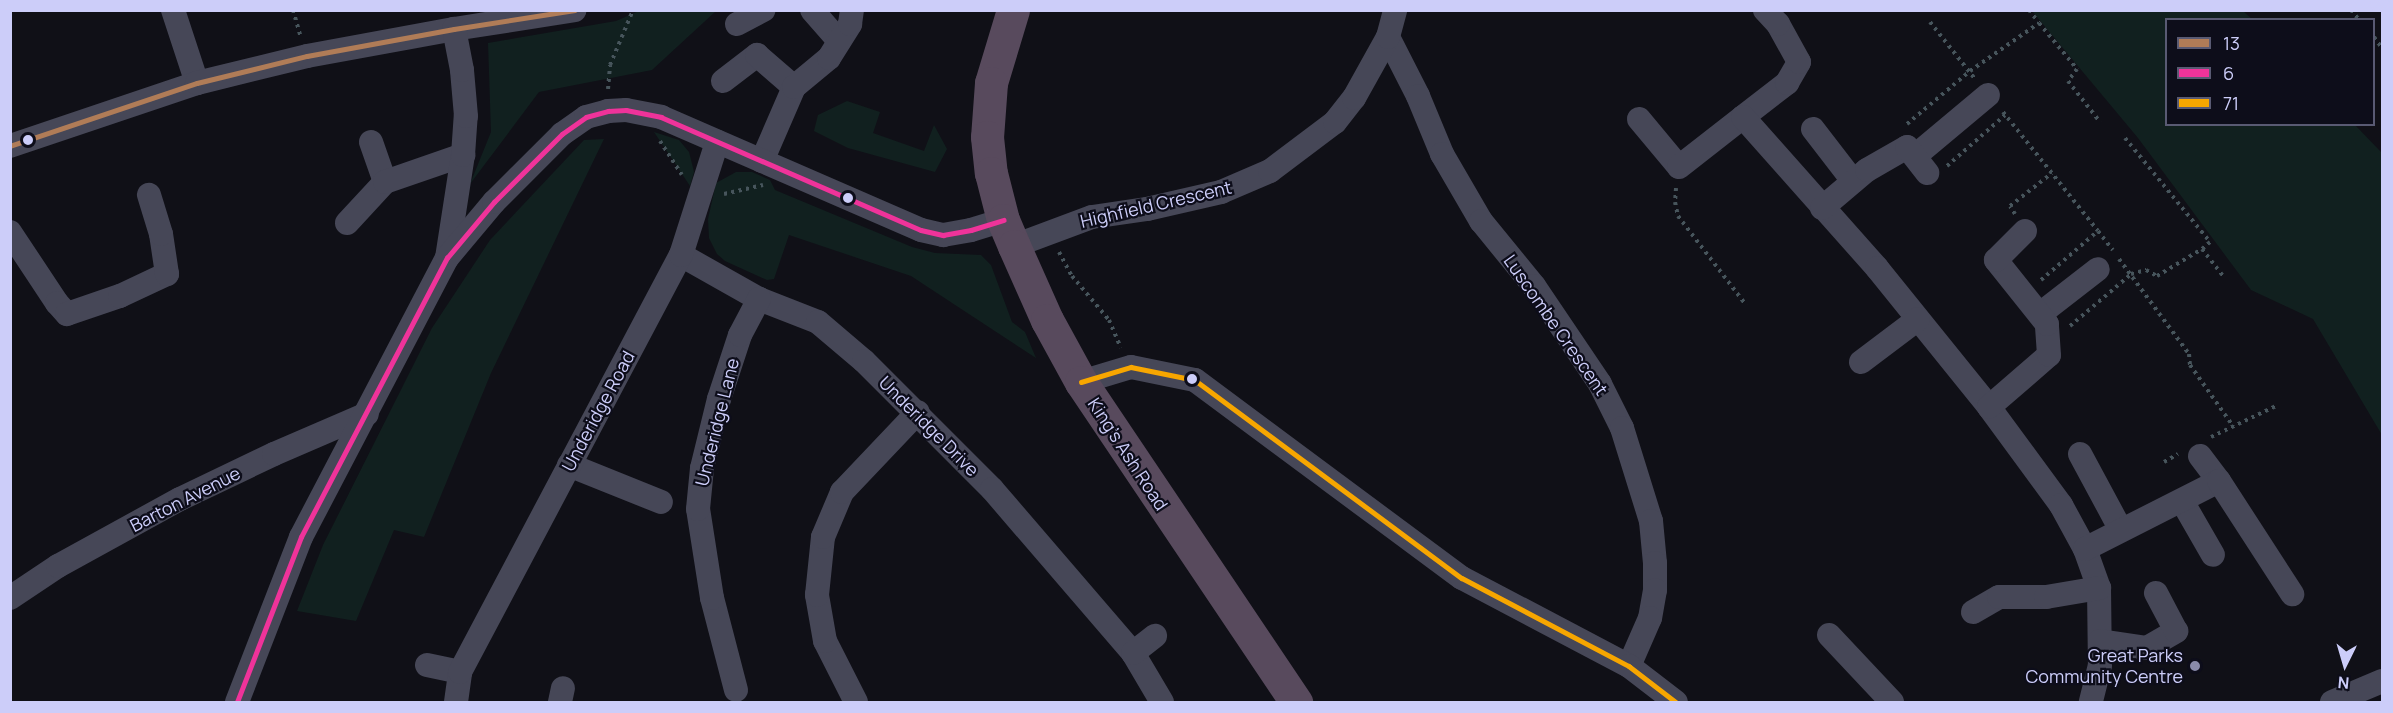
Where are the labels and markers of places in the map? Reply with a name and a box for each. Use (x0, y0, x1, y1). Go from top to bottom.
unlabelled marker (22, 134, 34, 146)
unlabelled marker (842, 192, 854, 204)
unlabelled marker (1186, 373, 1198, 385)
place label: Great Parks Community Centre (2025, 645, 2183, 688)
marker: Great Parks Community Centre (2188, 659, 2202, 673)

